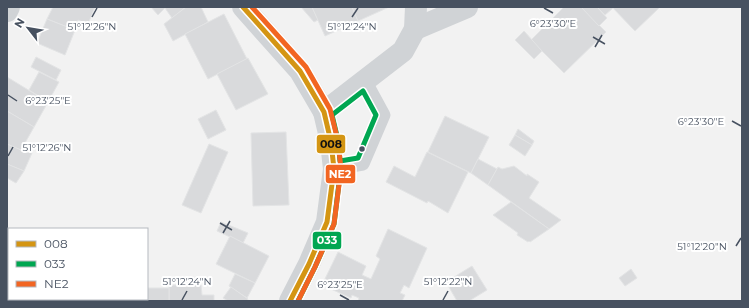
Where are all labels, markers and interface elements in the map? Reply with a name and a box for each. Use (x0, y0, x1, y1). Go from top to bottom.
north arrow (8, 8, 48, 48)
text: N (11, 15, 28, 30)
text: 6°23'30"E (530, 17, 577, 30)
text: 51°12'26"N (68, 20, 116, 33)
text: 51°12'24"N (327, 20, 377, 33)
text: 6°23'25"E (25, 94, 71, 107)
text: 6°23'30"E (678, 115, 725, 128)
line badge: 008 (316, 134, 346, 154)
text: 008 (320, 137, 342, 151)
text: 51°12'26"N (23, 141, 71, 154)
unlabelled marker (357, 144, 367, 154)
line badge: NE2 (325, 164, 356, 184)
text: NE2 (329, 167, 352, 181)
legend (8, 228, 148, 300)
line badge: 033 (312, 231, 342, 250)
text: 033 (317, 233, 338, 247)
text: 008 (44, 236, 68, 251)
text: 51°12'20"N (677, 240, 727, 253)
text: 033 (44, 256, 66, 271)
text: 51°12'24"N (162, 275, 212, 288)
text: 51°12'22"N (424, 275, 472, 288)
text: NE2 (44, 276, 69, 291)
text: 6°23'25"E (317, 278, 363, 291)

